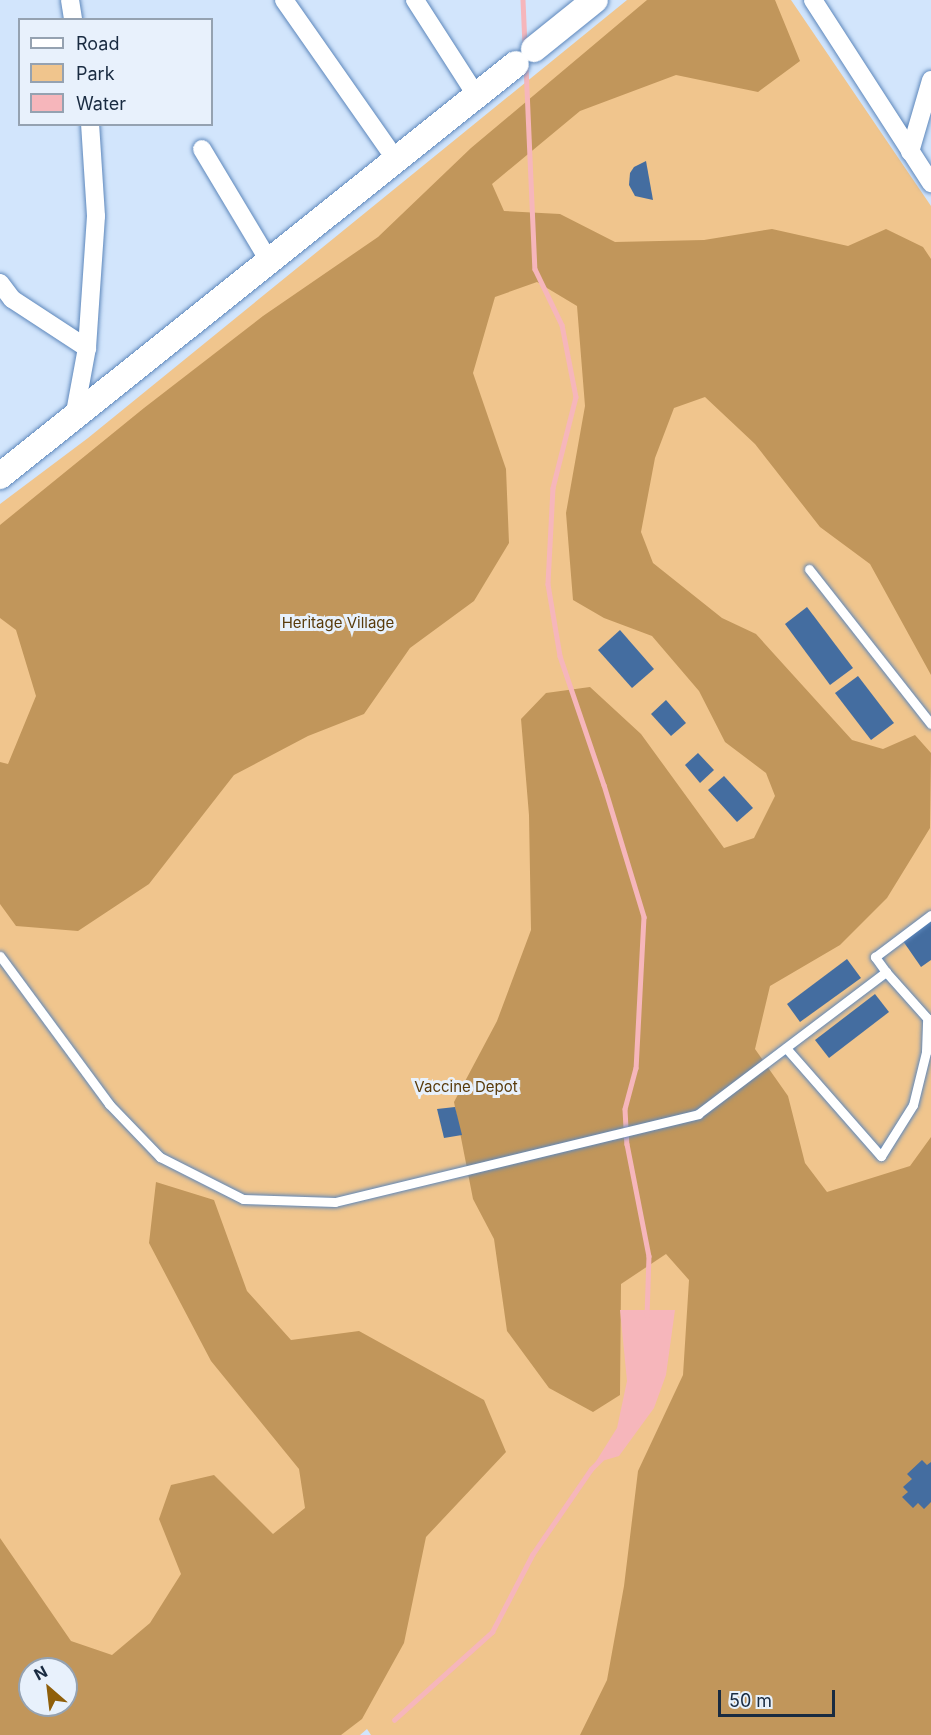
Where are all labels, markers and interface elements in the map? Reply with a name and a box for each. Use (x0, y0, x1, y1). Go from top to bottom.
legend (18, 18, 213, 126)
text: Road (76, 33, 119, 54)
text: Park (76, 63, 115, 84)
text: Water (76, 93, 126, 114)
park label: Heritage Village (282, 614, 394, 632)
park label: Vaccine Depot (414, 1078, 518, 1096)
north arrow (18, 1657, 78, 1717)
text: N (30, 1661, 51, 1685)
scale bar (721, 1678, 838, 1716)
text: 50 m (729, 1690, 772, 1711)

